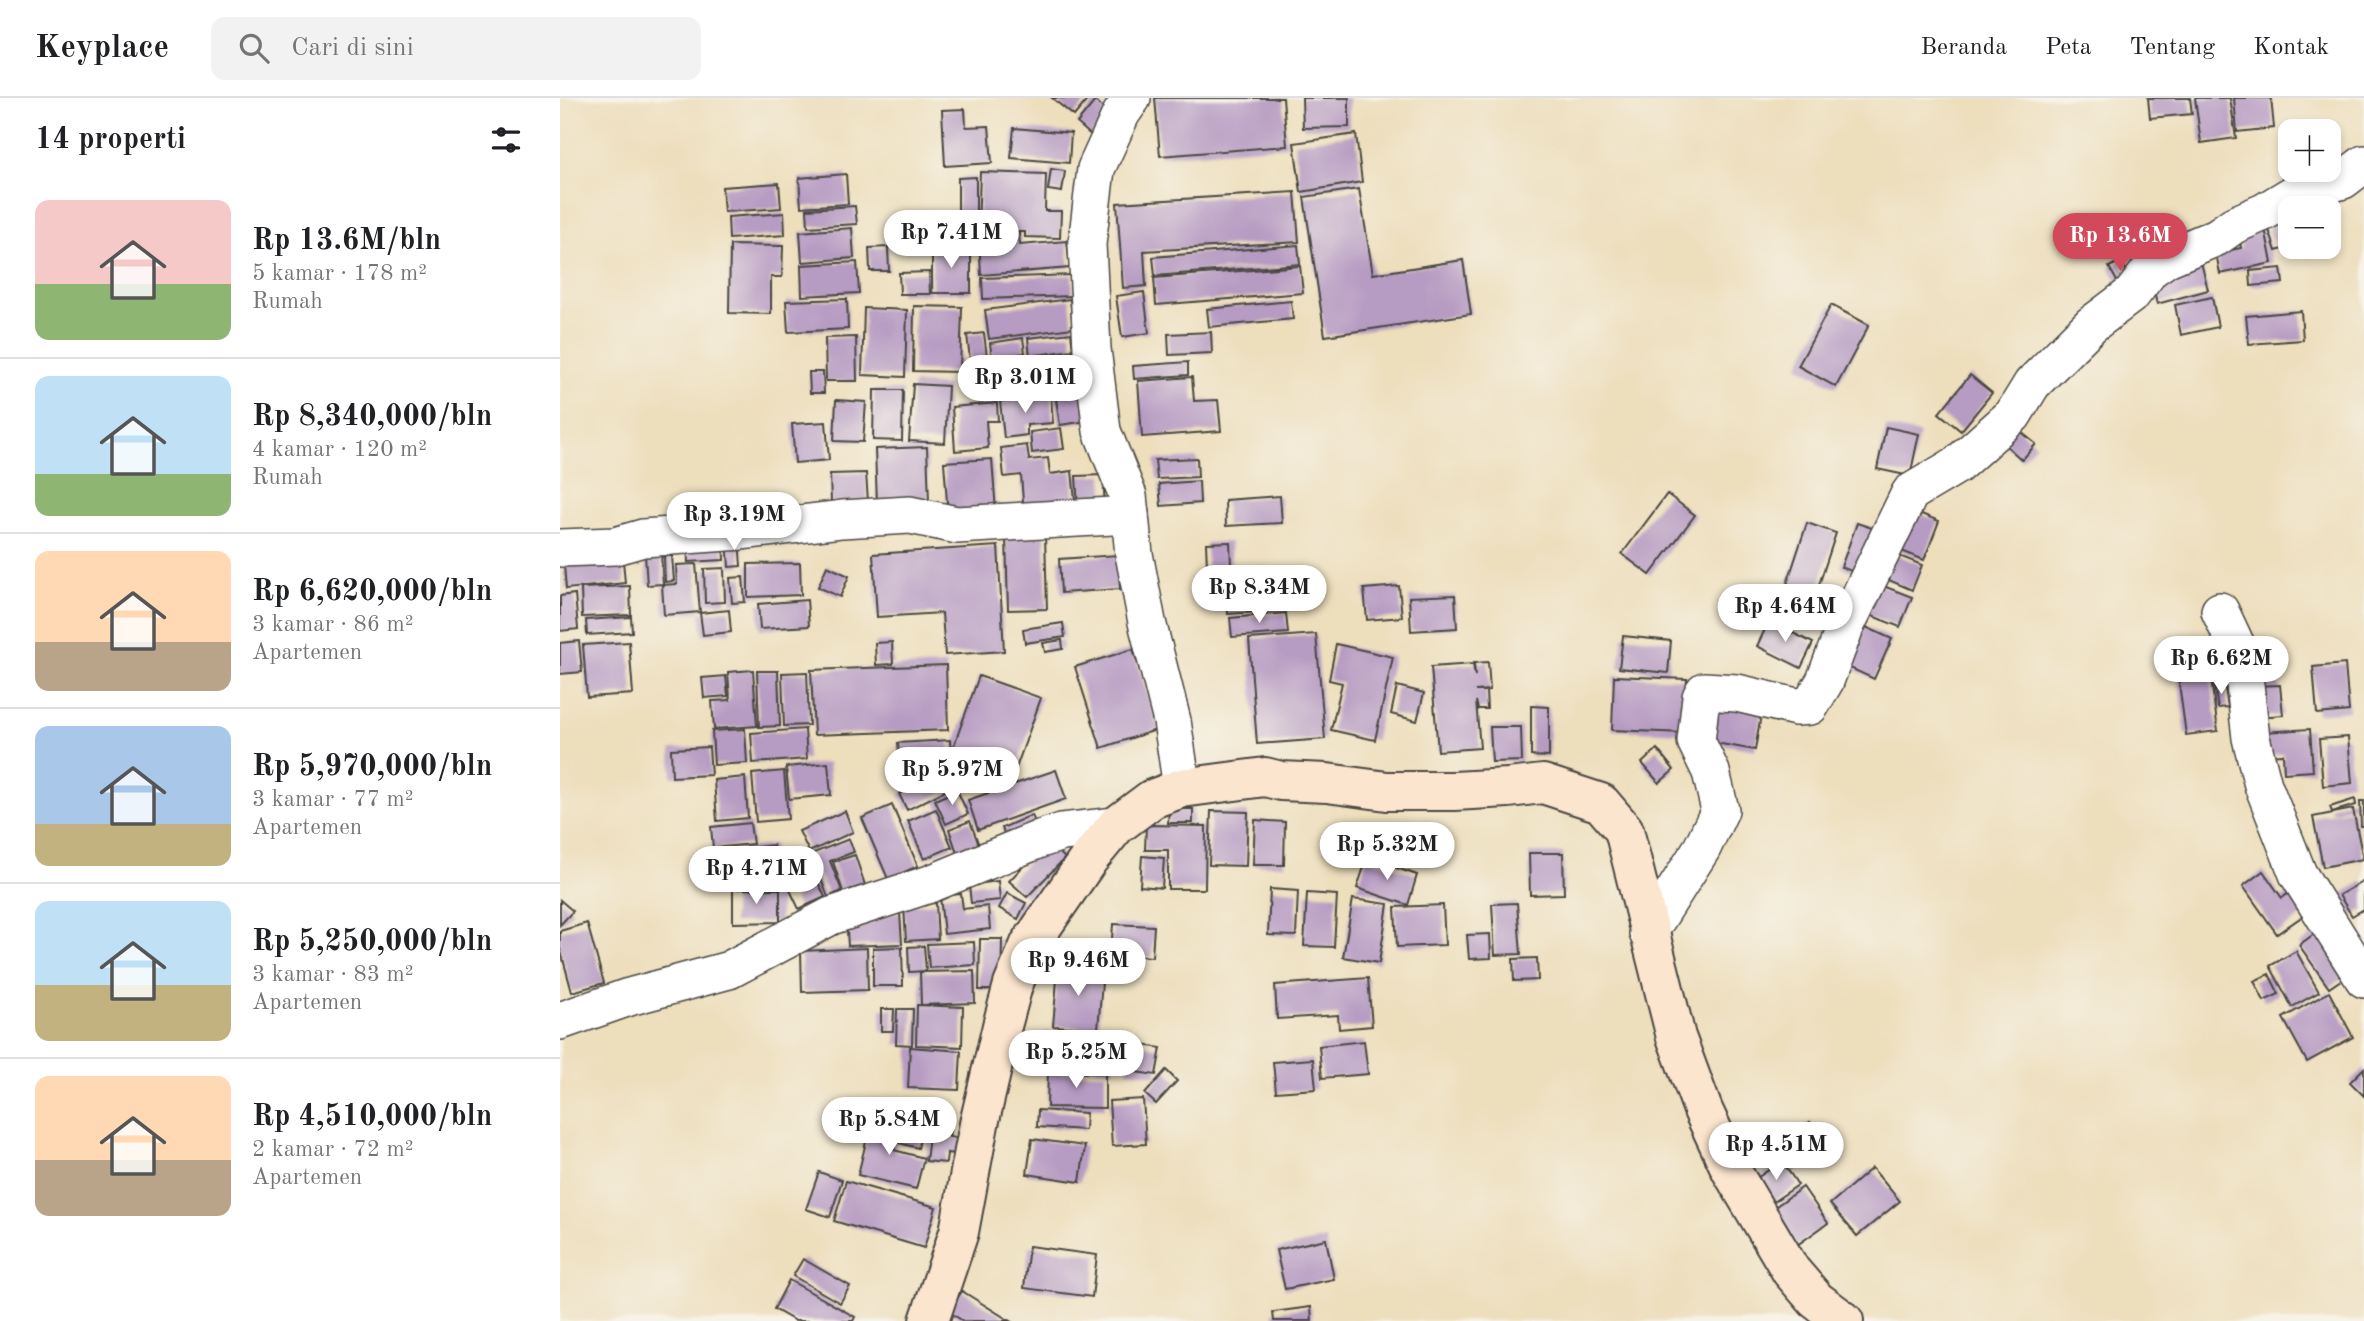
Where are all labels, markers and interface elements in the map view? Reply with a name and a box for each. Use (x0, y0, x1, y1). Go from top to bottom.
search box (211, 17, 701, 80)
icon: search (235, 29, 273, 67)
text: Keyplace (35, 32, 169, 65)
text: Cari di sini (291, 35, 414, 61)
text: Beranda (1921, 36, 2007, 60)
text: Peta (2045, 36, 2092, 60)
text: Tentang (2130, 36, 2215, 60)
text: Kontak (2253, 36, 2329, 60)
map controls (2278, 119, 2341, 259)
button: + (2278, 119, 2341, 182)
icon: filters (487, 121, 525, 159)
text: 14 properti (35, 125, 186, 155)
button: − (2278, 196, 2341, 259)
pin: Rp 7.41M (879, 211, 1023, 270)
pin: Rp 13.6M (2048, 214, 2192, 273)
text: Rp 7.41M (900, 221, 1002, 244)
text: Rp 13.6M (2069, 224, 2171, 247)
text: Rp 13.6M/bln (252, 226, 441, 256)
icon: home (91, 228, 175, 312)
text: 5 kamar · 178 m² (252, 262, 427, 285)
text: Rumah (252, 290, 323, 313)
pin: Rp 3.01M (953, 356, 1097, 415)
text: Rp 3.01M (974, 366, 1076, 389)
text: Rp 8,340,000/bln (252, 402, 492, 432)
icon: home (91, 404, 175, 488)
text: 4 kamar · 120 m² (252, 438, 427, 461)
text: Rumah (252, 466, 323, 489)
pin: Rp 3.19M (662, 492, 806, 552)
text: Rp 3.19M (683, 503, 785, 526)
pin: Rp 8.34M (1187, 566, 1331, 625)
text: Rp 8.34M (1208, 576, 1310, 599)
text: Rp 6,620,000/bln (252, 577, 492, 607)
icon: home (91, 579, 175, 663)
pin: Rp 4.64M (1713, 584, 1857, 644)
text: Rp 4.64M (1734, 595, 1836, 618)
text: 3 kamar · 86 m² (252, 613, 414, 636)
pin: Rp 6.62M (2149, 636, 2293, 696)
text: Apartemen (252, 641, 362, 664)
text: Rp 6.62M (2170, 647, 2272, 670)
pin: Rp 5.97M (880, 748, 1024, 807)
text: Rp 5,970,000/bln (252, 752, 492, 782)
icon: home (91, 754, 175, 838)
text: Rp 5.97M (901, 758, 1003, 781)
text: 3 kamar · 77 m² (252, 788, 414, 811)
text: Apartemen (252, 816, 362, 839)
pin: Rp 5.32M (1315, 822, 1459, 882)
text: Rp 5.32M (1336, 833, 1438, 856)
pin: Rp 4.71M (684, 846, 828, 906)
text: Rp 4.71M (705, 857, 807, 880)
text: Rp 5,250,000/bln (252, 927, 492, 957)
icon: home (91, 929, 175, 1013)
pin: Rp 9.46M (1006, 939, 1150, 998)
text: Rp 9.46M (1027, 949, 1129, 972)
text: 3 kamar · 83 m² (252, 963, 414, 986)
text: Apartemen (252, 991, 362, 1014)
pin: Rp 5.25M (1004, 1030, 1148, 1090)
text: Rp 5.25M (1025, 1041, 1127, 1064)
pin: Rp 5.84M (817, 1098, 961, 1157)
text: Rp 4,510,000/bln (252, 1102, 492, 1132)
icon: home (91, 1104, 175, 1188)
text: Rp 5.84M (838, 1108, 940, 1131)
pin: Rp 4.51M (1704, 1122, 1848, 1182)
text: Rp 4.51M (1725, 1133, 1827, 1156)
text: 2 kamar · 72 m² (252, 1138, 414, 1161)
text: Apartemen (252, 1166, 362, 1189)

